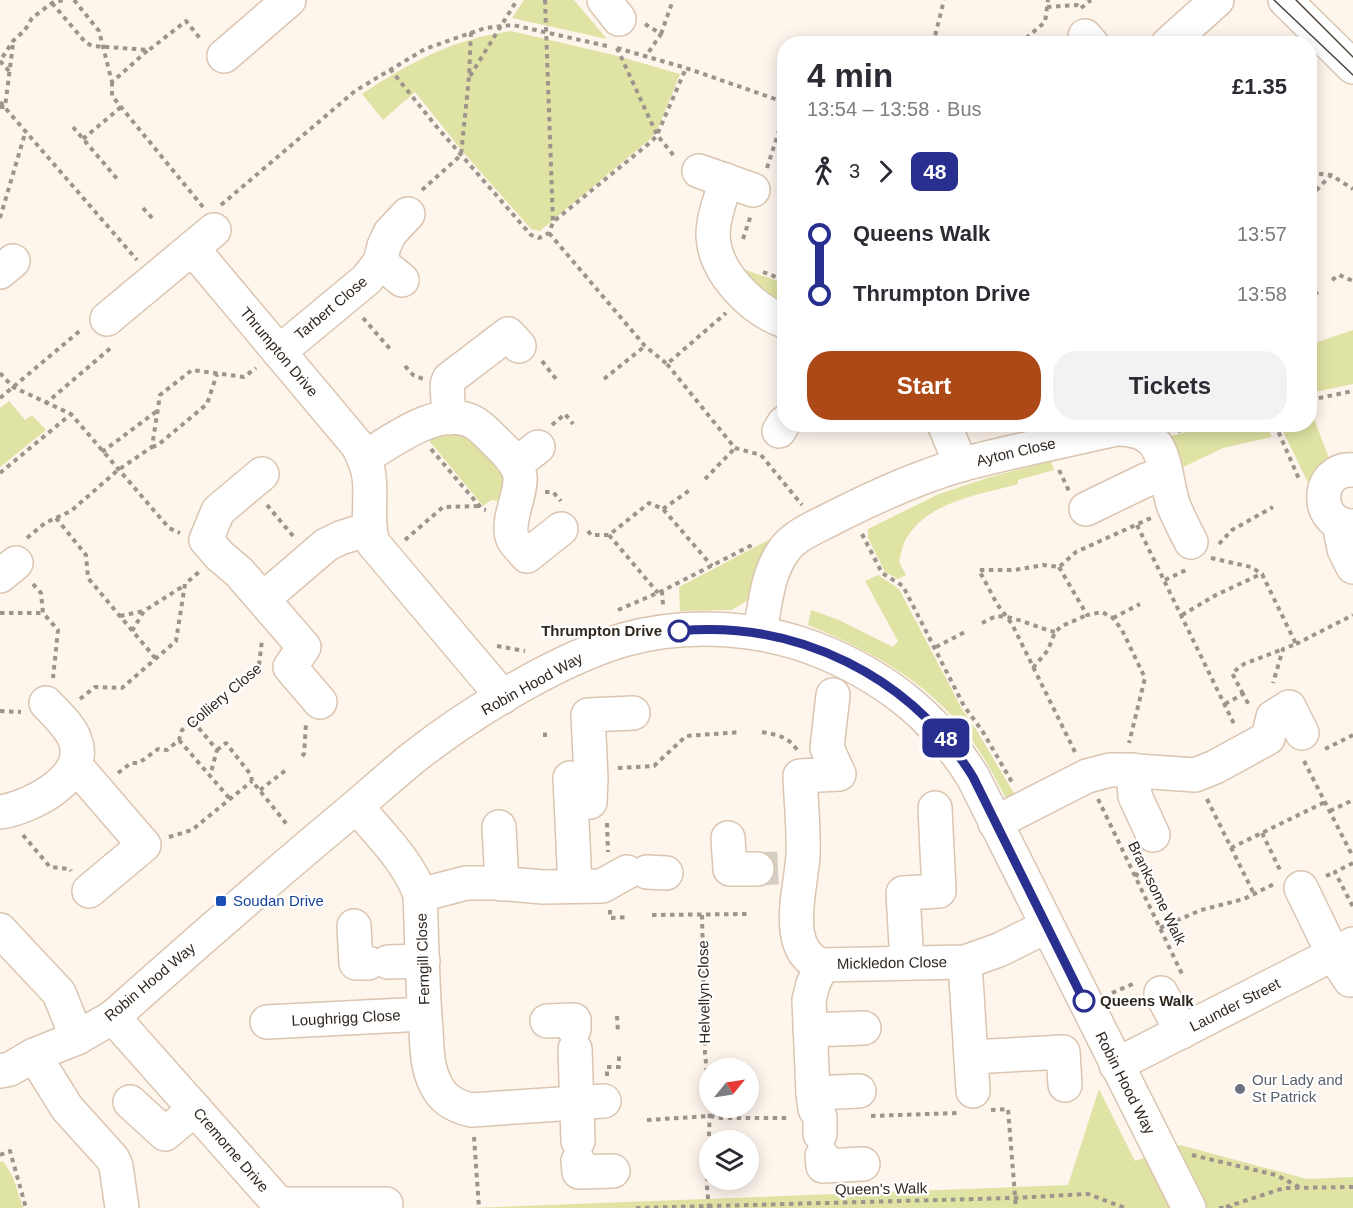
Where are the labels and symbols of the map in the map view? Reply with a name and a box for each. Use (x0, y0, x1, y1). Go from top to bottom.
street label: Tarbert Close (291, 272, 370, 343)
street label: Thrumpton Drive (237, 303, 322, 400)
street label: Ayton Close (975, 434, 1057, 469)
marker: Thrumpton Drive (668, 620, 690, 642)
place label: Thrumpton Drive (541, 622, 662, 639)
street label: Robin Hood Way (478, 649, 586, 718)
street label: Colliery Close (183, 659, 265, 732)
line badge: 48 (919, 718, 973, 758)
street label: Branksome Walk (1125, 838, 1190, 948)
place label: Soudan Drive (233, 892, 324, 909)
marker: Soudan Drive (214, 894, 228, 908)
street label: Ferngill Close (412, 913, 433, 1005)
street label: Robin Hood Way (101, 939, 199, 1024)
street label: Helvellyn Close (694, 940, 713, 1044)
street label: Mickledon Close (837, 953, 947, 972)
street label: Launder Street (1187, 974, 1284, 1035)
marker: Queens Walk (1073, 990, 1095, 1012)
place label: Queens Walk (1100, 992, 1194, 1009)
street label: Loughrigg Close (291, 1006, 401, 1029)
street label: Robin Hood Way (1092, 1029, 1159, 1137)
north arrow (699, 1058, 759, 1118)
place label: Our Lady and St Patrick (1252, 1071, 1343, 1105)
marker: Our Lady and St Patrick (1233, 1082, 1247, 1096)
street label: Cremorne Drive (190, 1104, 273, 1195)
street label: Queen's Walk (835, 1179, 928, 1198)

